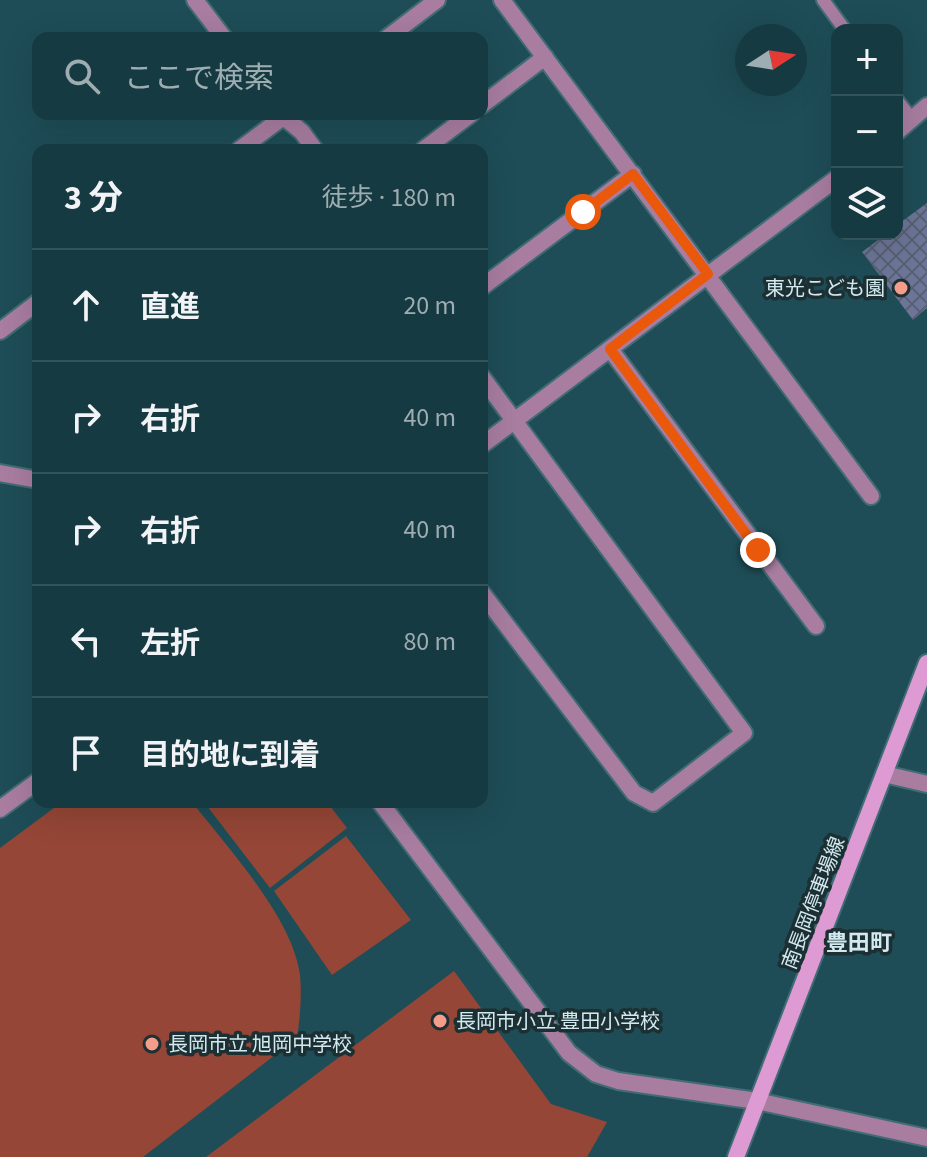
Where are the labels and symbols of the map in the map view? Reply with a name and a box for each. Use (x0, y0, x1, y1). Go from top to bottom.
north arrow (735, 24, 807, 96)
route start (565, 194, 601, 230)
place label: 東光こども園 (765, 275, 885, 303)
marker: 東光こども園 (892, 279, 910, 297)
route end (740, 532, 776, 568)
street label: 南長岡停車場線 (776, 833, 852, 974)
district label: 豊田町 (826, 927, 892, 959)
place label: 長岡市小立 豊田小学校 (456, 1008, 660, 1036)
marker: 長岡市小立 豊田小学校 (431, 1012, 449, 1030)
place label: 長岡市立 旭岡中学校 (168, 1031, 352, 1059)
marker: 長岡市立 旭岡中学校 (143, 1035, 161, 1053)

